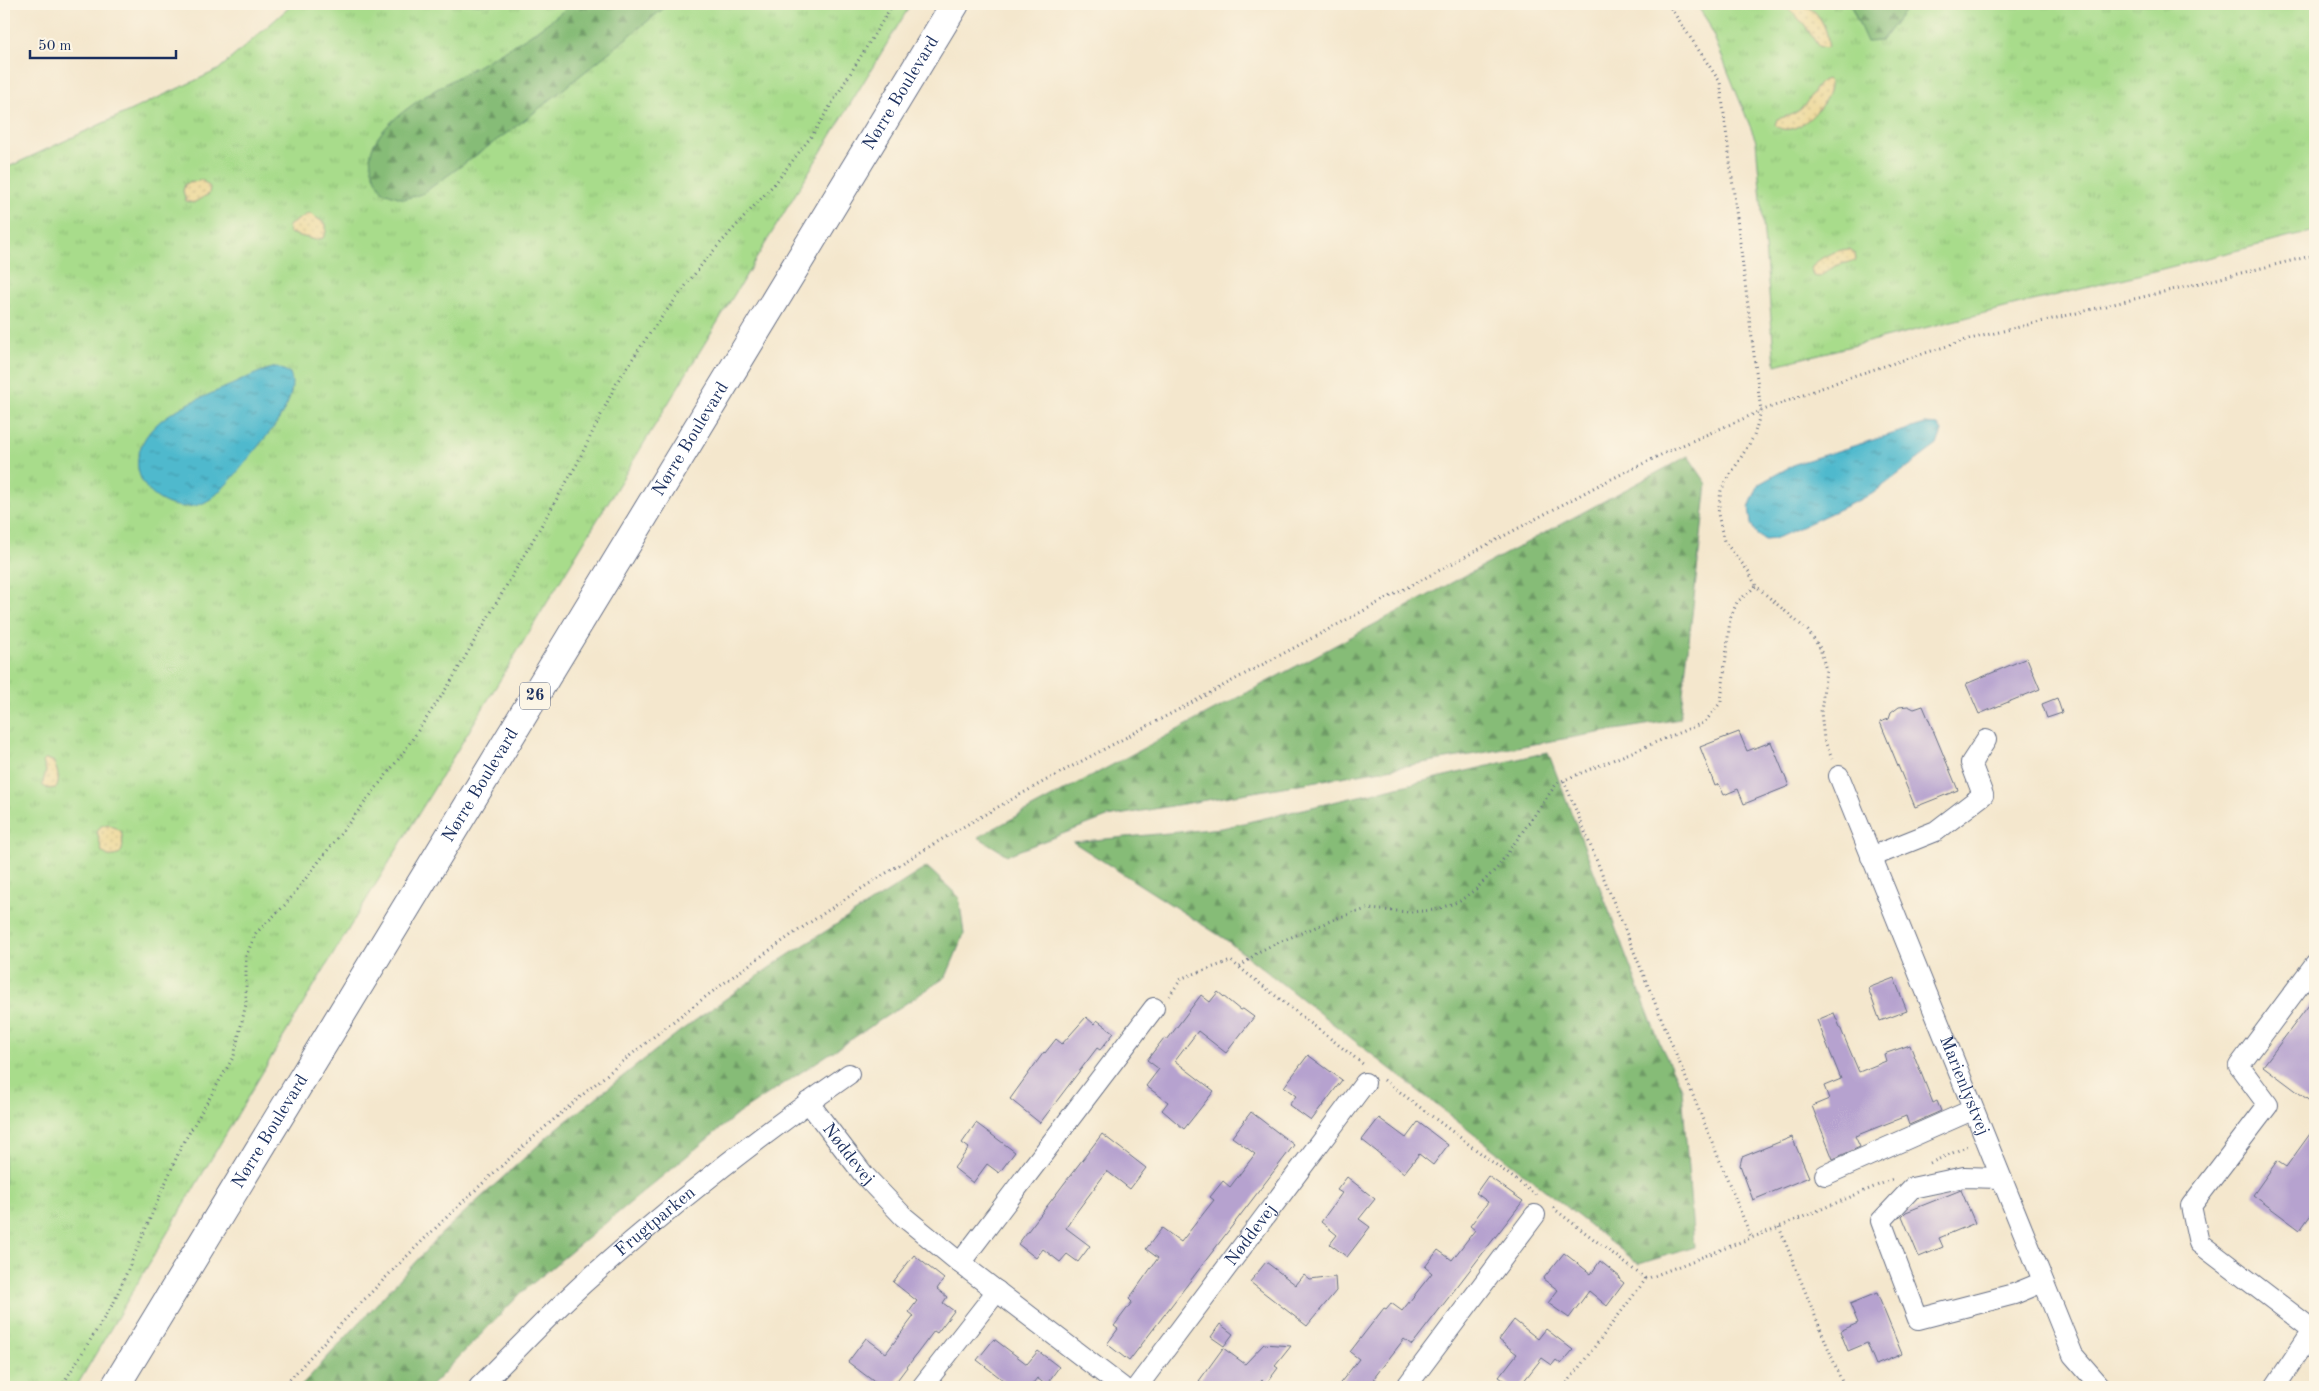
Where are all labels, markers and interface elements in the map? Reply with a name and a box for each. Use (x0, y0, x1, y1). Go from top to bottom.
scale bar (30, 28, 176, 60)
street label: Nørre Boulevard (860, 33, 942, 153)
text: 50 m (38, 39, 72, 54)
street label: Nørre Boulevard (649, 379, 732, 499)
road number: 26 (520, 682, 550, 709)
street label: Nørre Boulevard (439, 725, 522, 845)
street label: Marienlystvej (1936, 1033, 1992, 1138)
street label: Nørre Boulevard (229, 1071, 312, 1192)
street label: Nøddevej (819, 1120, 878, 1189)
street label: Frugtparken (612, 1183, 699, 1260)
street label: Nøddevej (1222, 1201, 1280, 1269)

